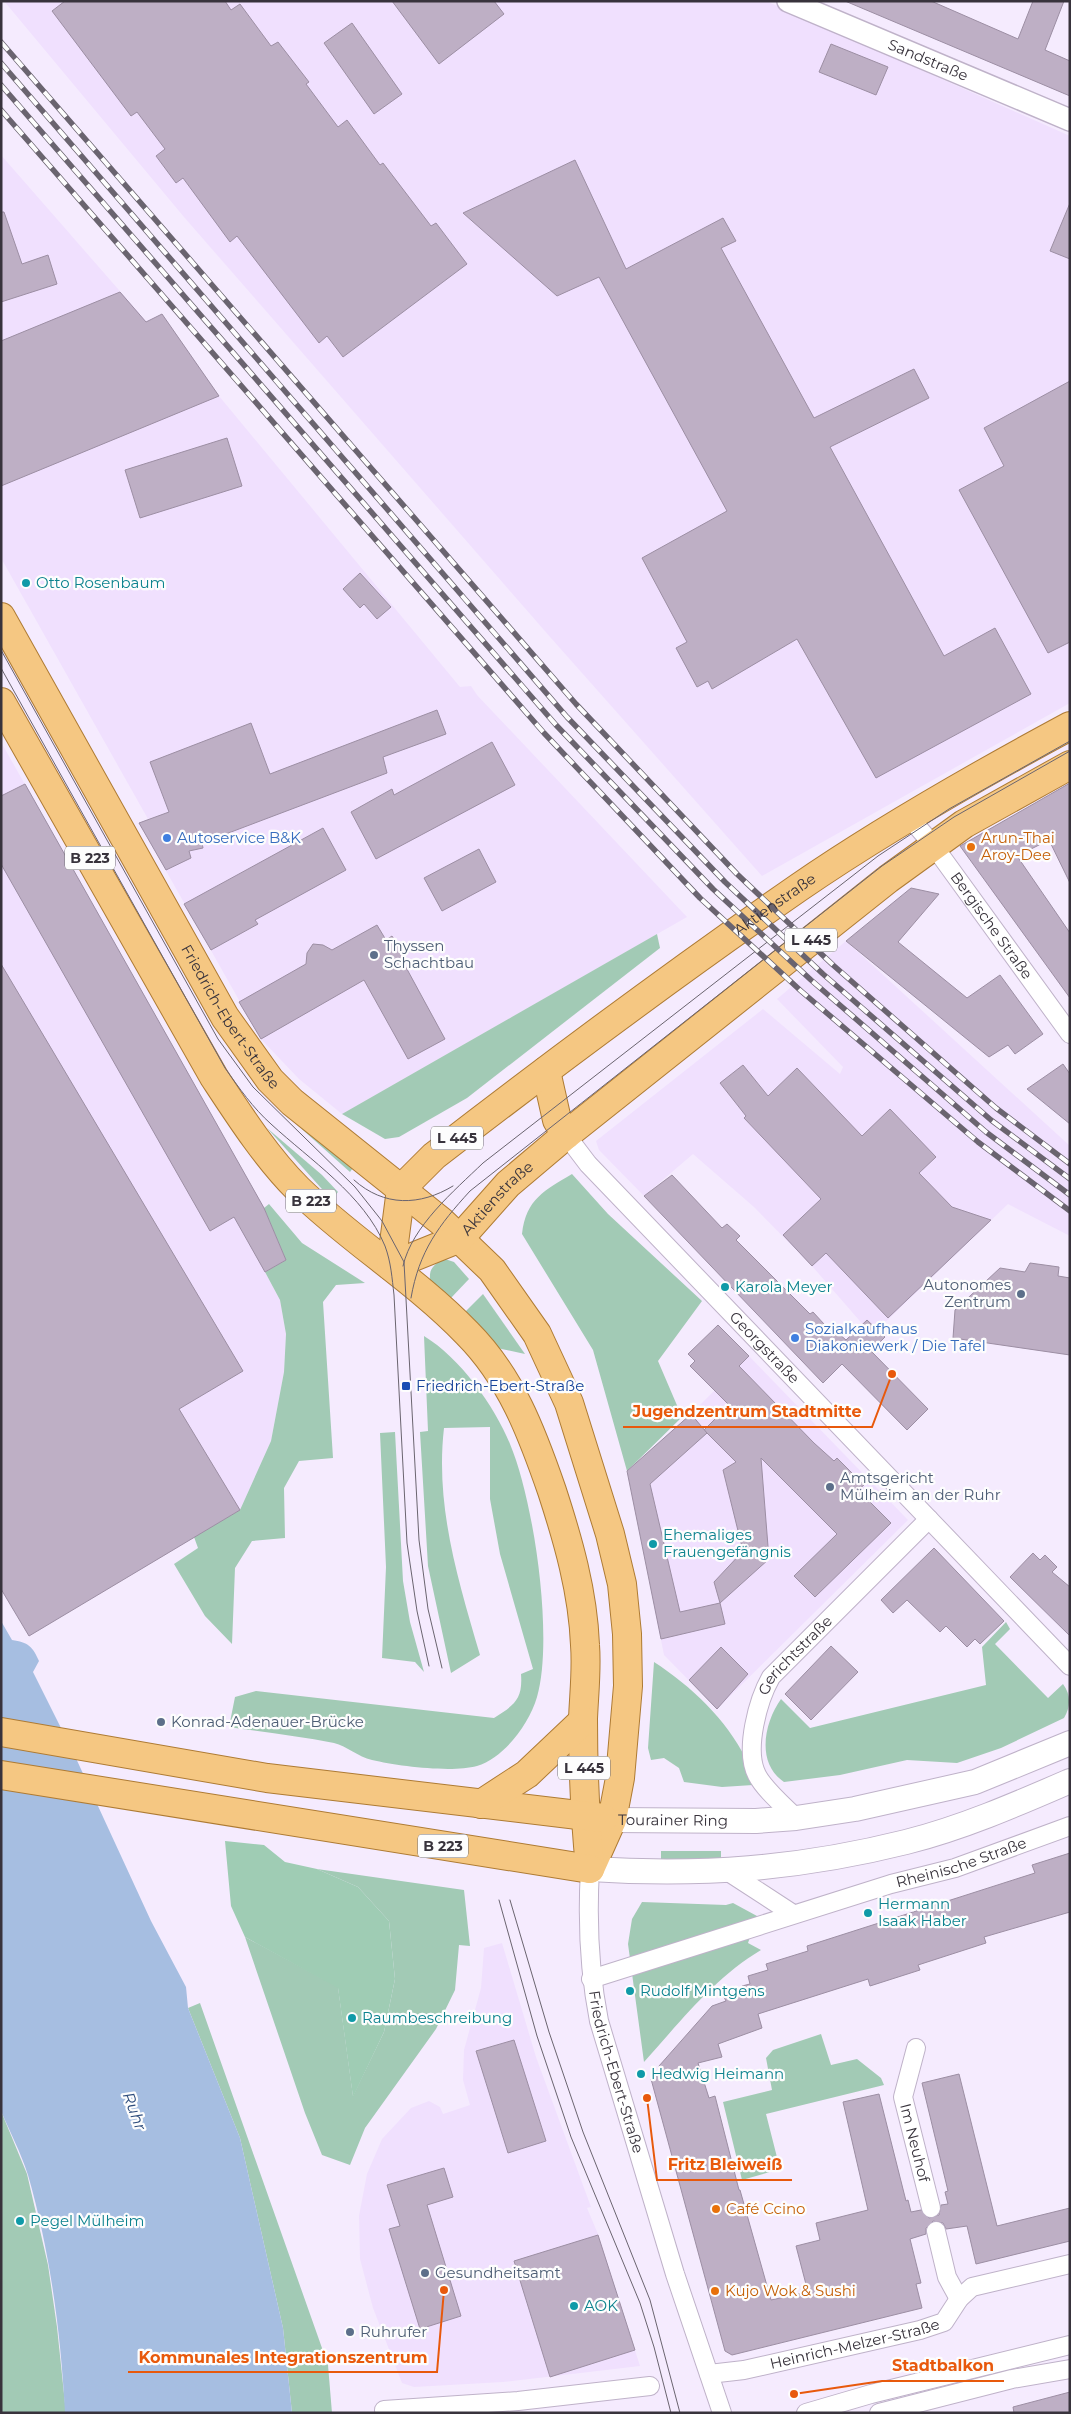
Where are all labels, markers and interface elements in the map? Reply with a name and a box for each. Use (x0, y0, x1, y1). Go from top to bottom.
street label: Sandstraße (885, 34, 971, 85)
place label: Otto Rosenbaum (36, 573, 165, 592)
marker: Otto Rosenbaum (20, 577, 32, 589)
place label: Autoservice B&K (177, 828, 301, 847)
place label: Arun-Thai Aroy-Dee (981, 828, 1055, 864)
marker: Autoservice B&K (161, 832, 173, 844)
marker: Arun-Thai Aroy-Dee (965, 841, 977, 853)
road number: B 223 (65, 846, 115, 870)
street label: Bergische Straße (947, 868, 1037, 983)
street label: Aktienstraße (730, 869, 819, 939)
road number: L 445 (785, 928, 837, 952)
place label: Thyssen Schachtbau (384, 936, 474, 972)
street label: Friedrich-Ebert-Straße (177, 941, 284, 1093)
marker: Thyssen Schachtbau (368, 949, 380, 961)
road number: L 445 (431, 1126, 483, 1150)
street label: Aktienstraße (457, 1157, 537, 1239)
road number: B 223 (286, 1190, 336, 1212)
place label: Autonomes Zentrum (923, 1275, 1011, 1311)
place label: Karola Meyer (735, 1277, 833, 1296)
marker: Karola Meyer (719, 1281, 731, 1293)
marker: Autonomes Zentrum (1015, 1288, 1027, 1300)
street label: Georgstraße (726, 1307, 804, 1387)
place label: Sozialkaufhaus Diakoniewerk / Die Tafel (805, 1319, 986, 1355)
marker: Sozialkaufhaus Diakoniewerk / Die Tafel (789, 1332, 801, 1344)
place label: Friedrich-Ebert-Straße (416, 1376, 584, 1395)
marker: Friedrich-Ebert-Straße (400, 1380, 412, 1392)
callout: Jugendzentrum Stadtmitte (623, 1396, 872, 1427)
text: Jugendzentrum Stadtmitte (631, 1402, 862, 1421)
place label: Amtsgericht Mülheim an der Ruhr (840, 1468, 1001, 1504)
marker: Amtsgericht Mülheim an der Ruhr (824, 1481, 836, 1493)
place label: Ehemaliges Frauengefängnis (663, 1525, 791, 1561)
marker: Ehemaliges Frauengefängnis (647, 1538, 659, 1550)
street label: Gerichtstraße (754, 1611, 836, 1698)
place label: Konrad-Adenauer-Brücke (171, 1712, 364, 1731)
marker: Konrad-Adenauer-Brücke (155, 1716, 167, 1728)
road number: L 445 (558, 1756, 610, 1780)
street label: Tourainer Ring (618, 1810, 728, 1830)
street label: Rheinische Straße (894, 1833, 1029, 1891)
road number: B 223 (418, 1834, 468, 1858)
place label: Hermann Isaak Haber (878, 1894, 967, 1930)
marker: Hermann Isaak Haber (862, 1907, 874, 1919)
place label: Rudolf Mintgens (640, 1981, 765, 2000)
marker: Rudolf Mintgens (624, 1985, 636, 1997)
street label: Friedrich-Ebert-Straße (585, 1989, 648, 2155)
place label: Raumbeschreibung (362, 2008, 512, 2027)
marker: Raumbeschreibung (346, 2012, 358, 2024)
place label: Hedwig Heimann (651, 2064, 784, 2083)
marker: Hedwig Heimann (635, 2068, 647, 2080)
water label: Ruhr (119, 2089, 150, 2134)
street label: Im Neuhof (896, 2101, 934, 2185)
callout: Fritz Bleiweiß (657, 2149, 792, 2180)
text: Fritz Bleiweiß (668, 2155, 782, 2174)
place label: Café Ccino (726, 2199, 806, 2218)
marker: Café Ccino (710, 2203, 722, 2215)
place label: Pegel Mülheim (30, 2211, 145, 2230)
marker: Pegel Mülheim (14, 2215, 26, 2227)
place label: Gesundheitsamt (435, 2263, 561, 2282)
marker: Gesundheitsamt (419, 2267, 431, 2279)
place label: Kujo Wok & Sushi (725, 2281, 856, 2300)
marker: Kujo Wok & Sushi (709, 2285, 721, 2297)
place label: AOK (584, 2296, 618, 2315)
marker: AOK (568, 2300, 580, 2312)
street label: Heinrich-Melzer-Straße (768, 2314, 942, 2373)
place label: Ruhrufer (360, 2322, 427, 2341)
marker: Ruhrufer (344, 2326, 356, 2338)
callout: Kommunales Integrationszentrum (128, 2341, 437, 2372)
text: Kommunales Integrationszentrum (138, 2348, 428, 2367)
callout: Stadtbalkon (882, 2350, 1004, 2381)
text: Stadtbalkon (892, 2356, 994, 2375)

